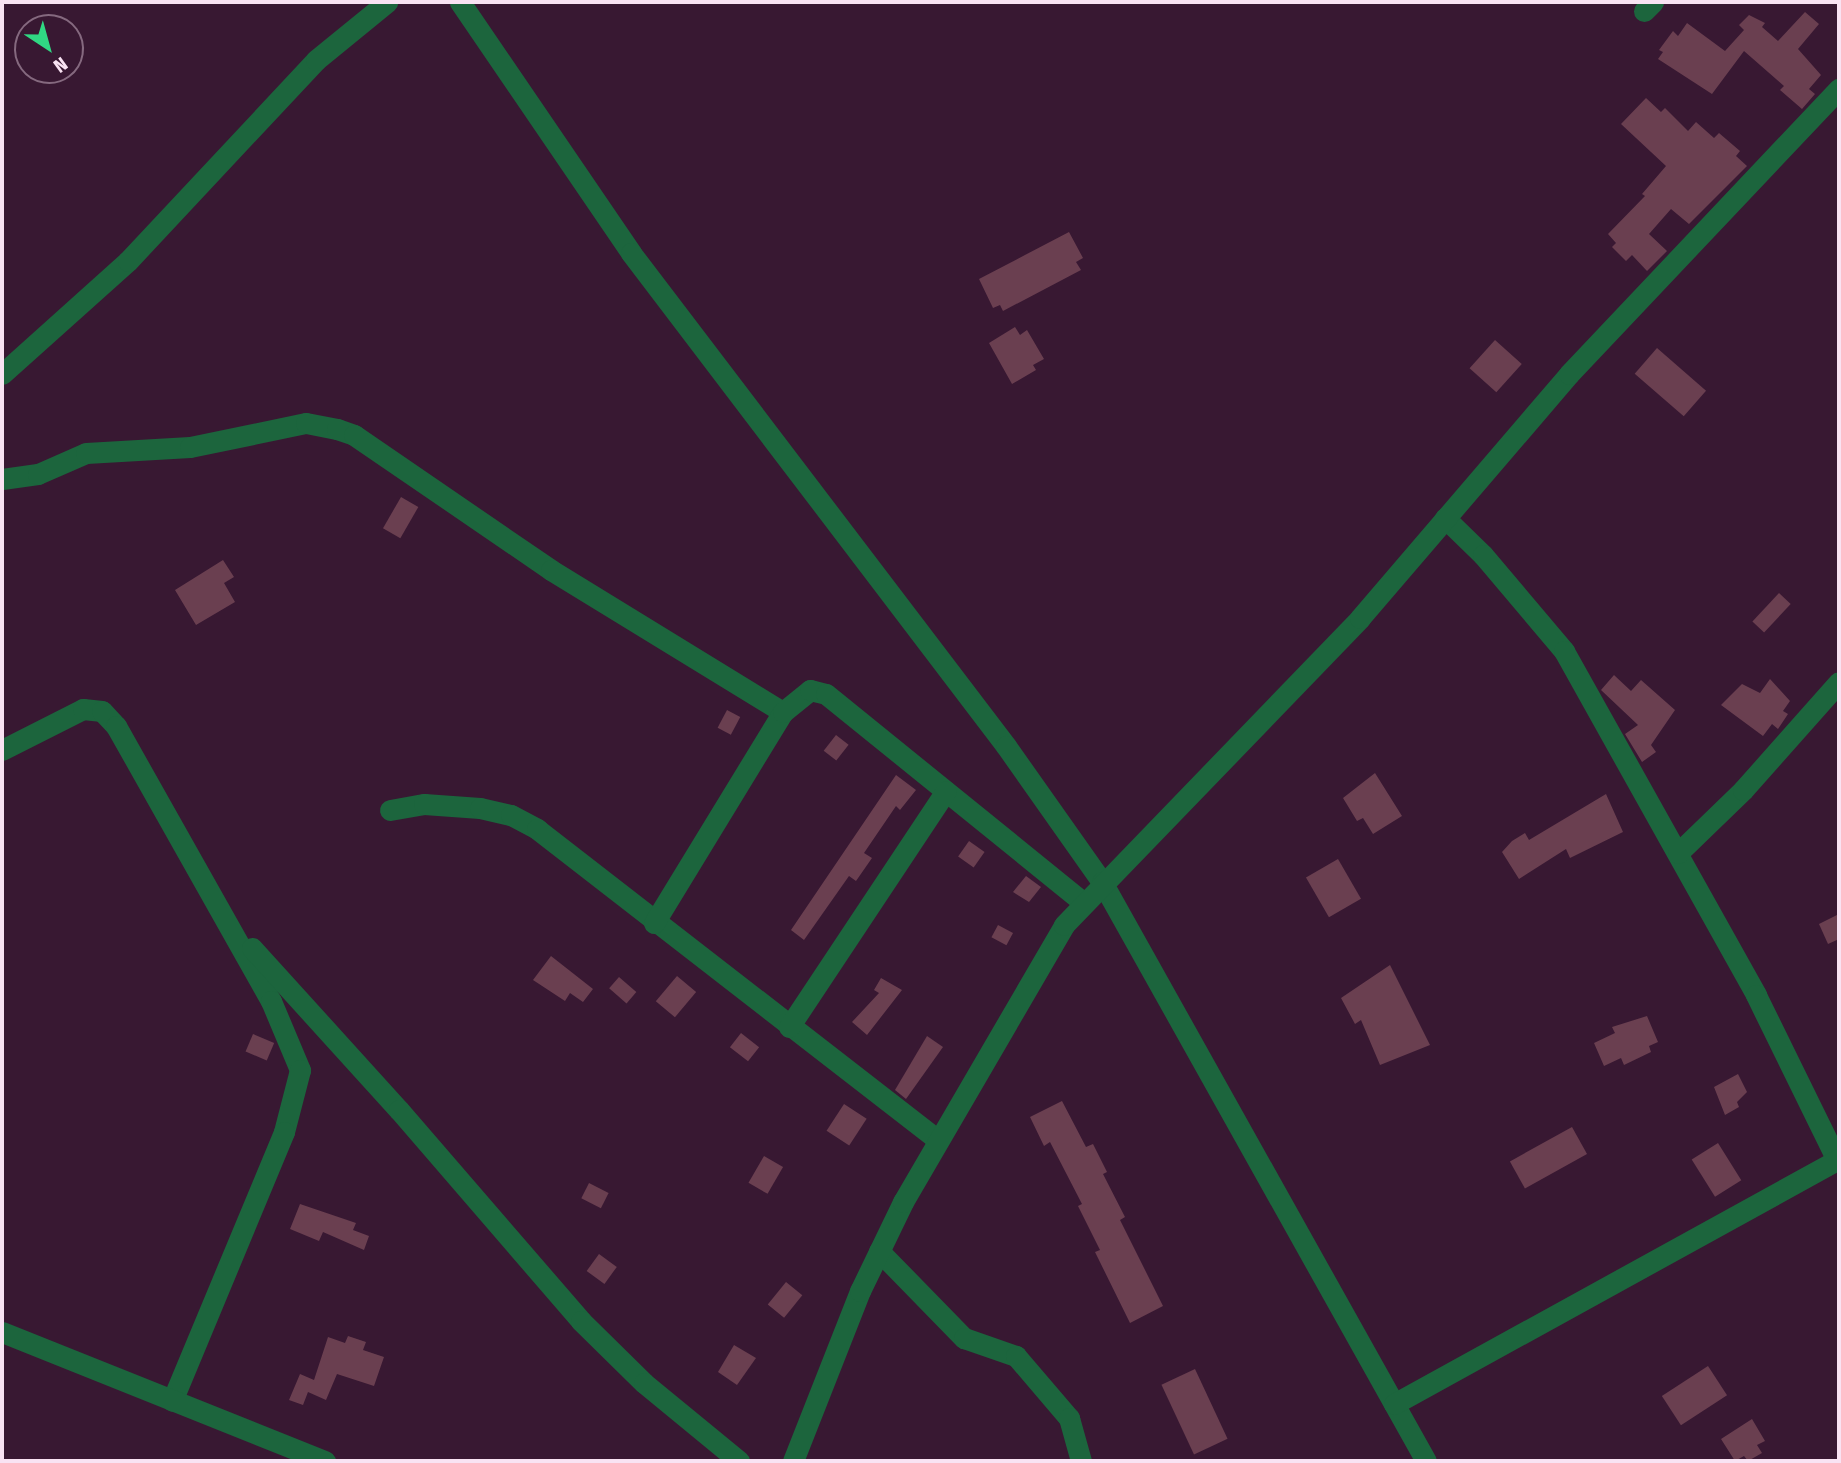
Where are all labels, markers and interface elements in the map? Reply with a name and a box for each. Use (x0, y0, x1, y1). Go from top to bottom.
north arrow (14, 14, 84, 84)
text: N (49, 52, 72, 77)

